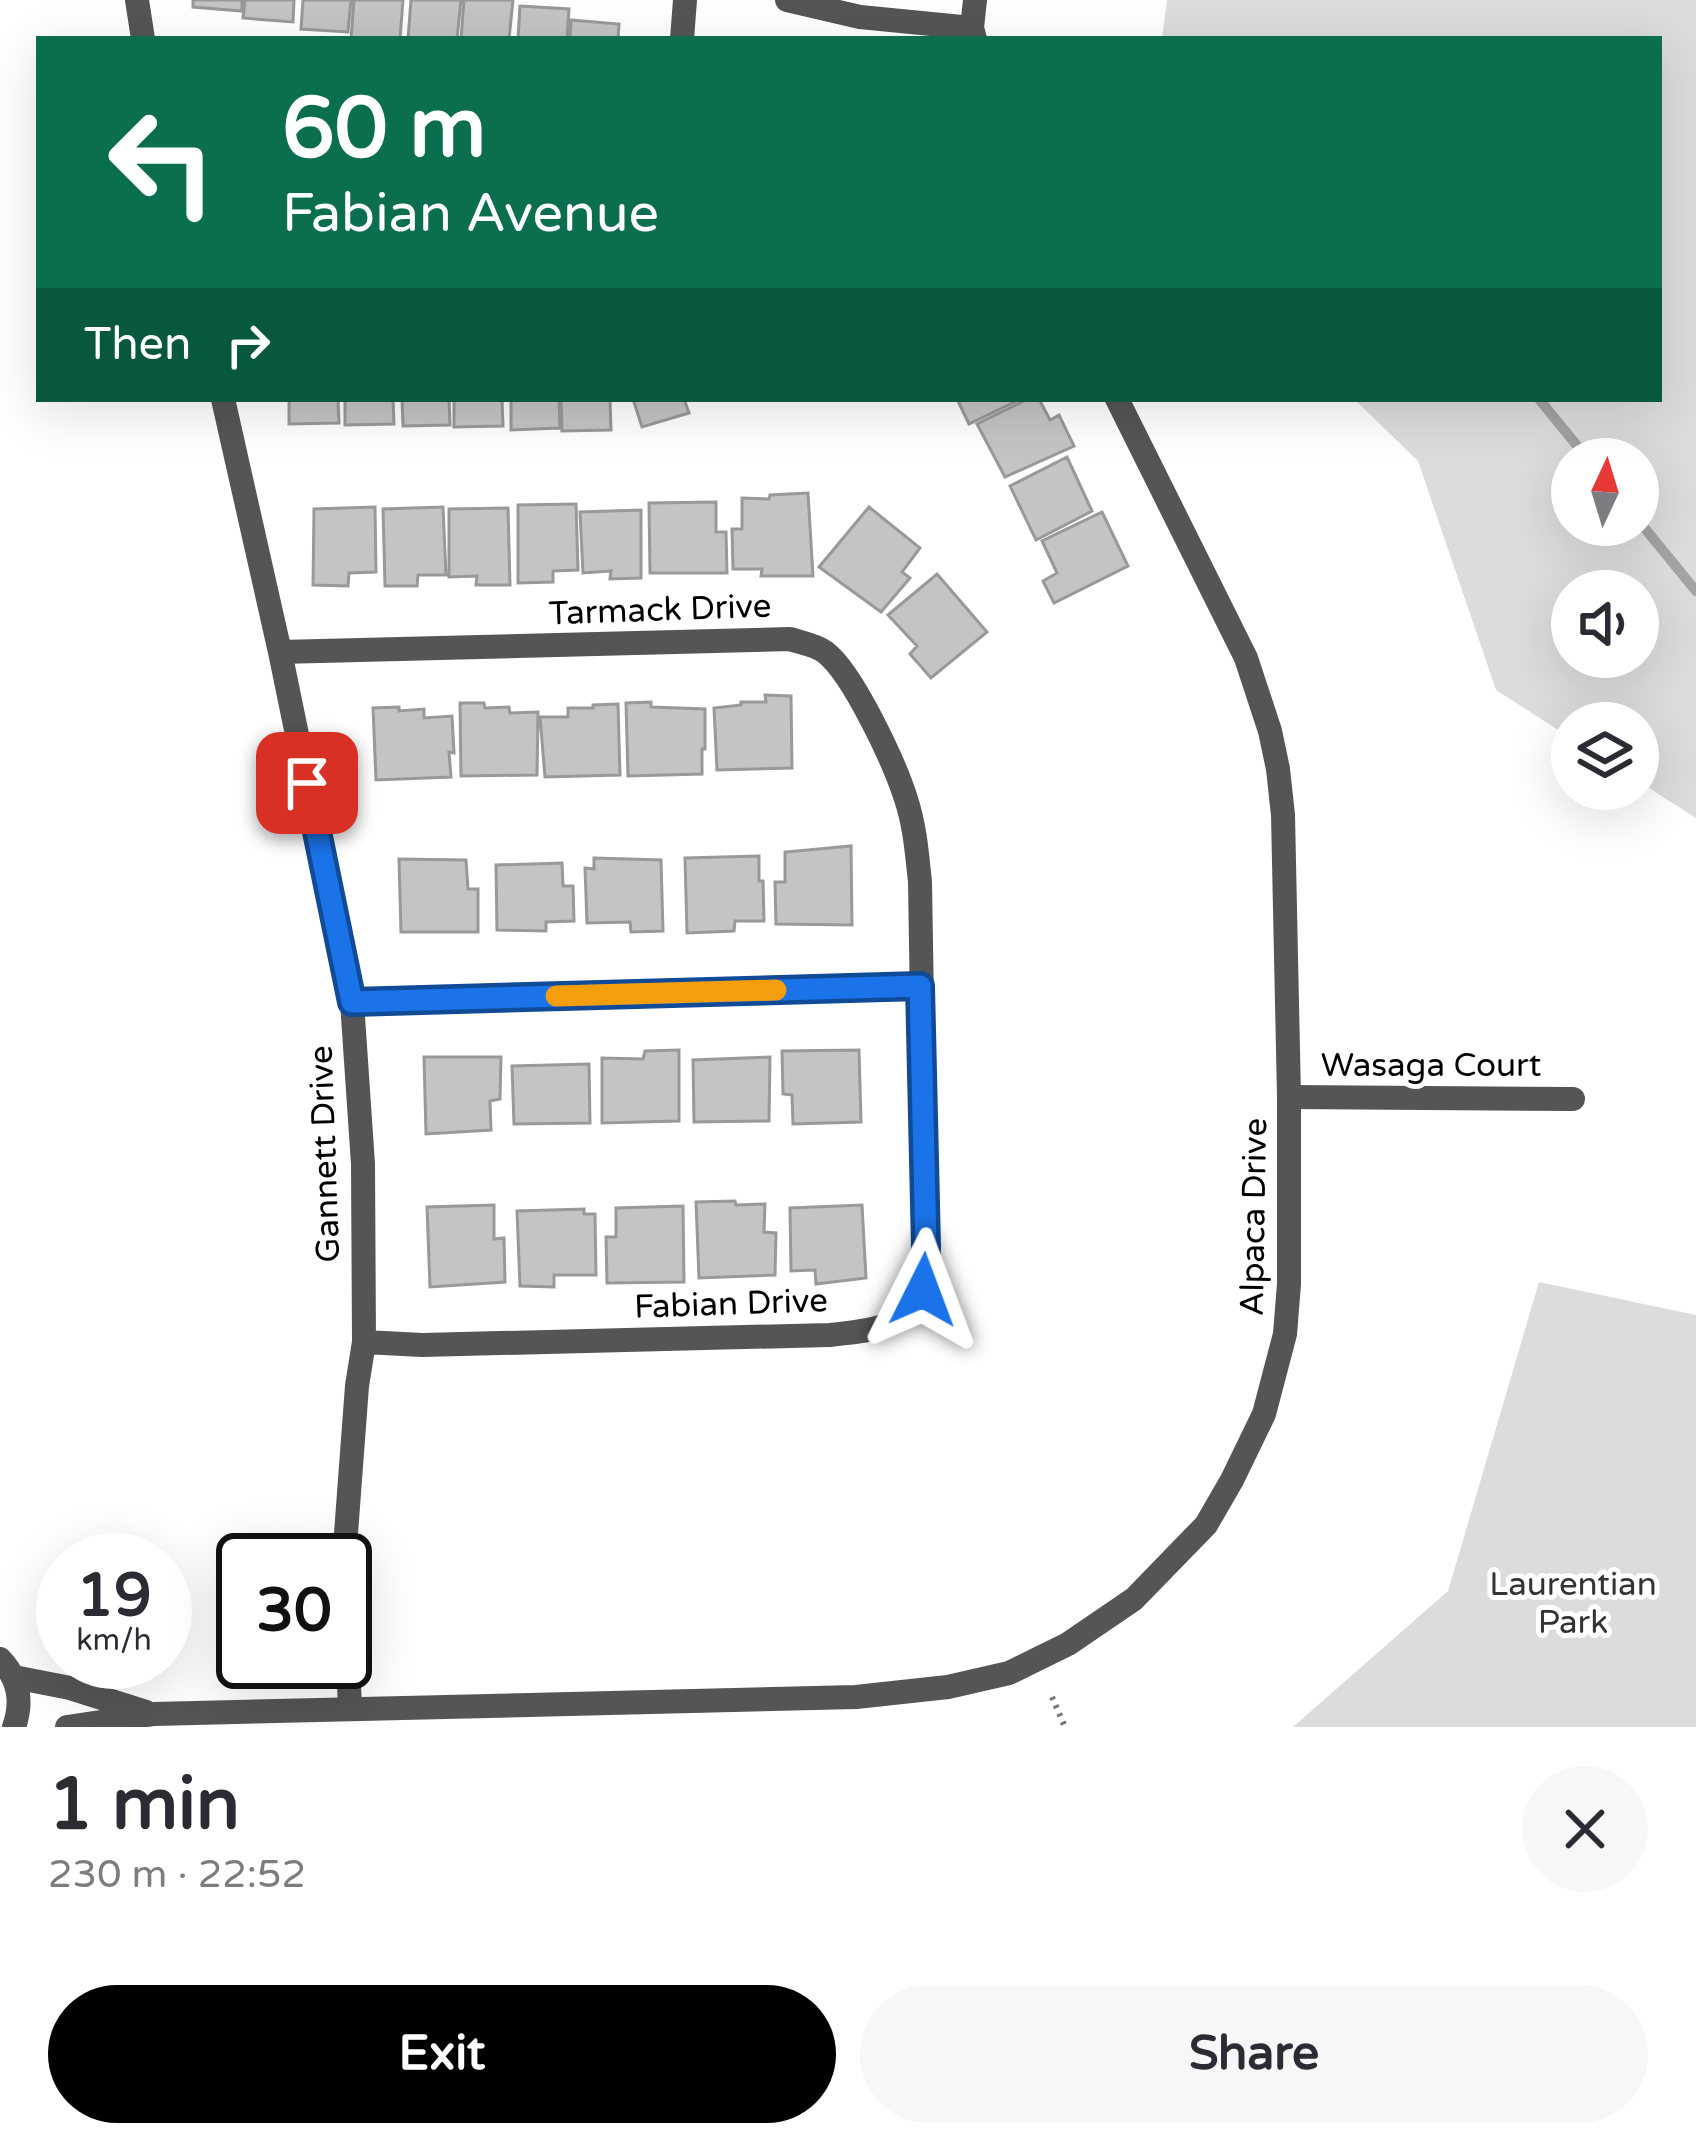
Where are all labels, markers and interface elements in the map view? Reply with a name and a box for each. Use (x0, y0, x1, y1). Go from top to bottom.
text: 60 m (282, 79, 486, 180)
icon: left (84, 84, 240, 240)
text: Fabian Avenue (282, 181, 659, 246)
icon: right (215, 312, 281, 378)
text: Then (84, 318, 191, 372)
north arrow (1551, 438, 1659, 546)
map controls (1551, 438, 1659, 810)
button: sound (1551, 570, 1659, 678)
street label: Tarmack Drive (548, 587, 772, 633)
button: layers (1551, 702, 1659, 810)
pin (256, 732, 358, 834)
icon: arrive (274, 750, 340, 816)
street label: Gannett Drive (302, 1045, 348, 1263)
street label: Wasaga Court (1321, 1046, 1541, 1085)
street label: Alpaca Drive (1233, 1118, 1275, 1316)
position arrow (860, 1227, 986, 1353)
street label: Fabian Drive (634, 1281, 828, 1327)
speed limit sign: 30 (216, 1533, 372, 1689)
text: 19 (76, 1560, 152, 1632)
park label: Laurentian Park (1489, 1565, 1657, 1642)
text: km/h (76, 1622, 152, 1659)
text: 1 min (48, 1762, 240, 1849)
button: close (1522, 1766, 1648, 1892)
text: 230 m · 22:52 (48, 1851, 306, 1898)
button: Exit (48, 1985, 836, 2123)
button: Share (860, 1985, 1648, 2123)

